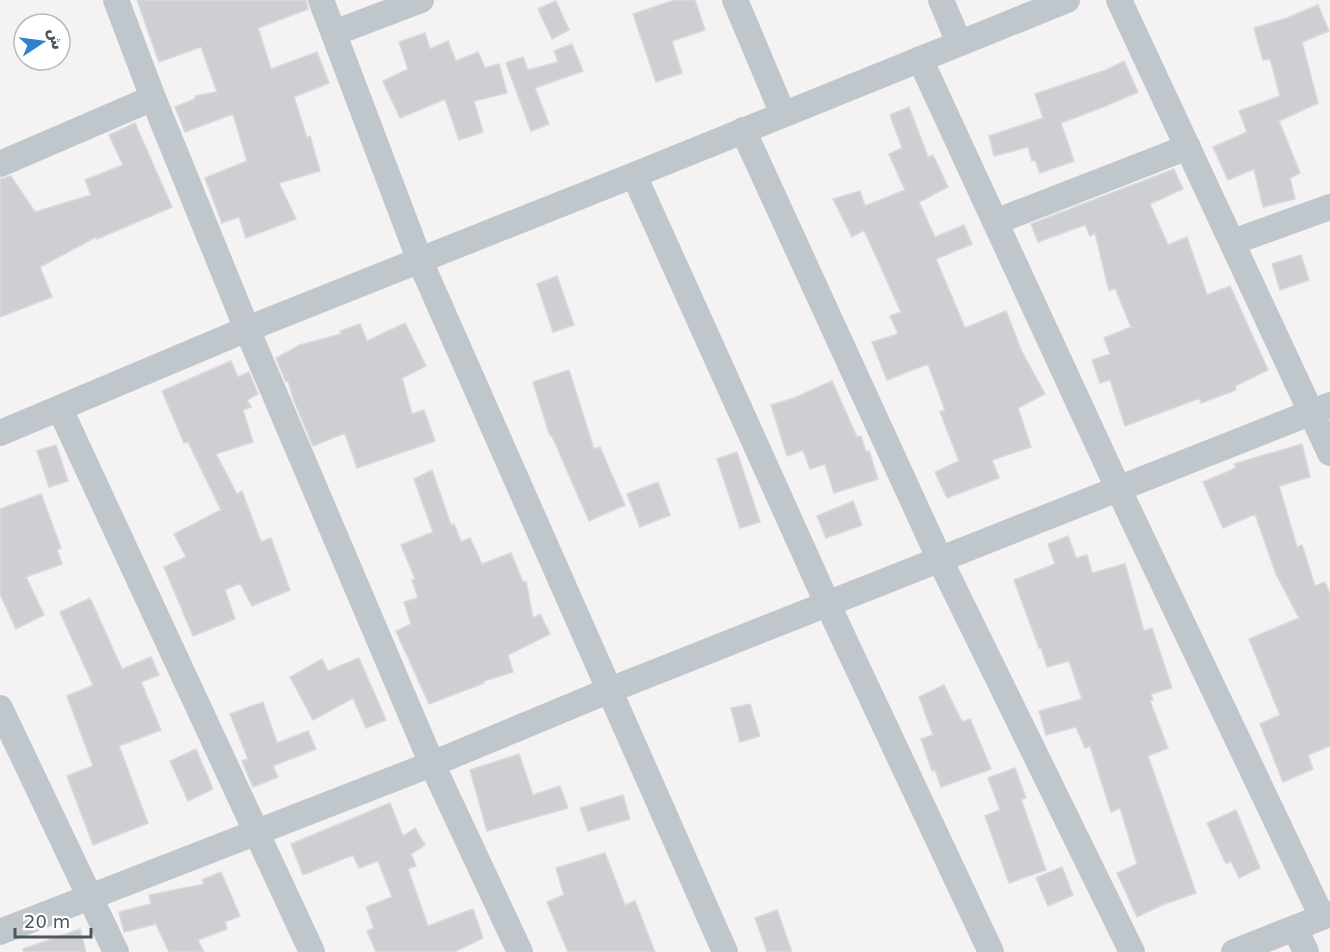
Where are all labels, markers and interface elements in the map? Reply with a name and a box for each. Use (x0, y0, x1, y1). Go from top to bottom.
north arrow (12, 12, 72, 72)
text: ش (44, 26, 68, 52)
scale bar (15, 901, 92, 939)
text: 20 m (24, 911, 70, 932)

